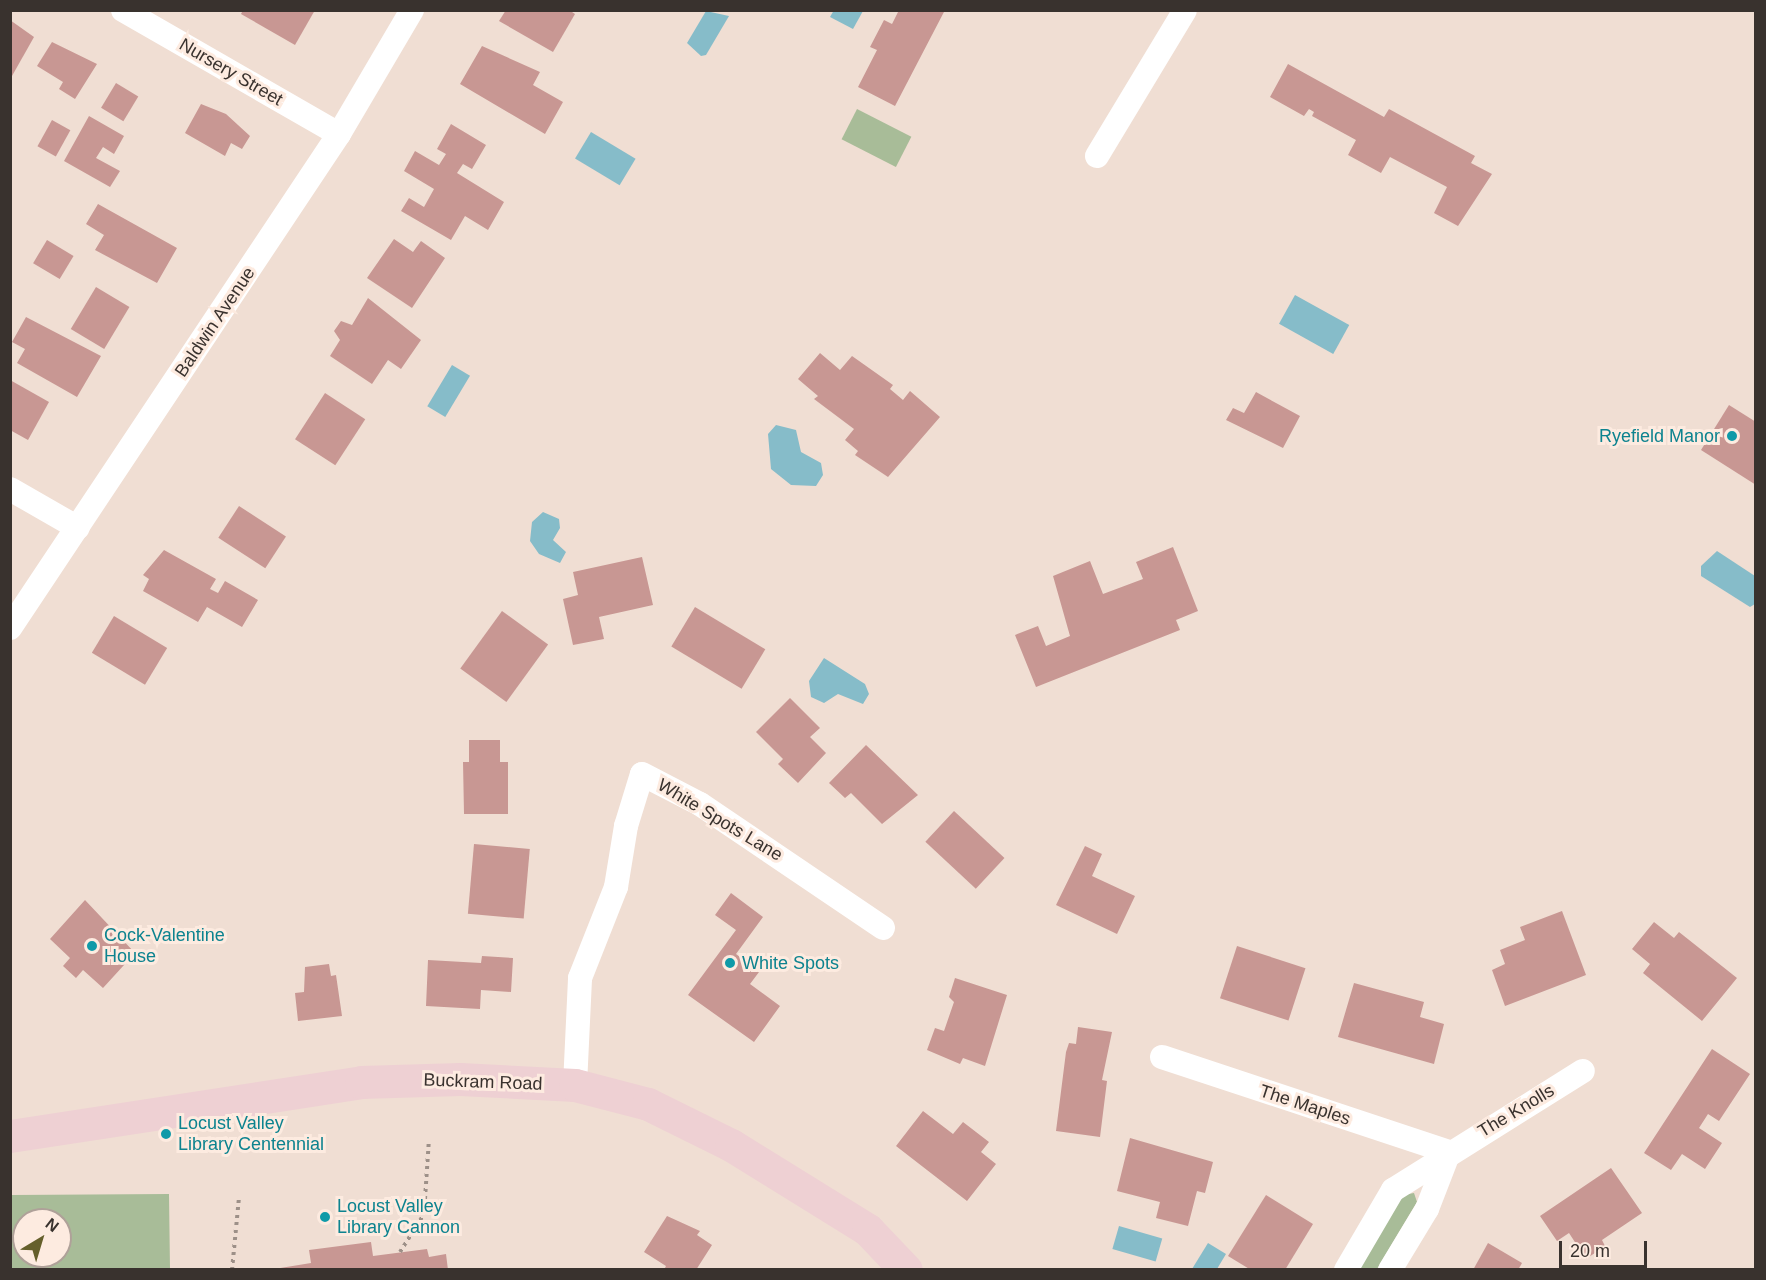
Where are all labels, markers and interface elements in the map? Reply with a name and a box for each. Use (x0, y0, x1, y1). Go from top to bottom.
street label: Nursery Street (175, 34, 287, 110)
street label: Baldwin Avenue (170, 263, 260, 381)
place label: Ryefield Manor (1599, 425, 1720, 447)
marker: Ryefield Manor (1725, 429, 1739, 443)
street label: White Spots Lane (654, 774, 786, 866)
place label: Cock-Valentine House (104, 925, 225, 968)
marker: Cock-Valentine House (85, 939, 99, 953)
place label: White Spots (742, 952, 839, 974)
marker: White Spots (723, 956, 737, 970)
street label: Buckram Road (423, 1069, 543, 1095)
street label: The Maples (1257, 1080, 1353, 1130)
street label: The Knolls (1474, 1080, 1558, 1142)
place label: Locust Valley Library Centennial (178, 1113, 324, 1156)
marker: Locust Valley Library Centennial (159, 1127, 173, 1141)
place label: Locust Valley Library Cannon (337, 1196, 460, 1238)
north arrow (12, 1208, 72, 1268)
marker: Locust Valley Library Cannon (318, 1210, 332, 1224)
text: N (42, 1215, 62, 1235)
scale bar (1562, 1229, 1650, 1267)
text: 20 m (1570, 1241, 1610, 1261)

